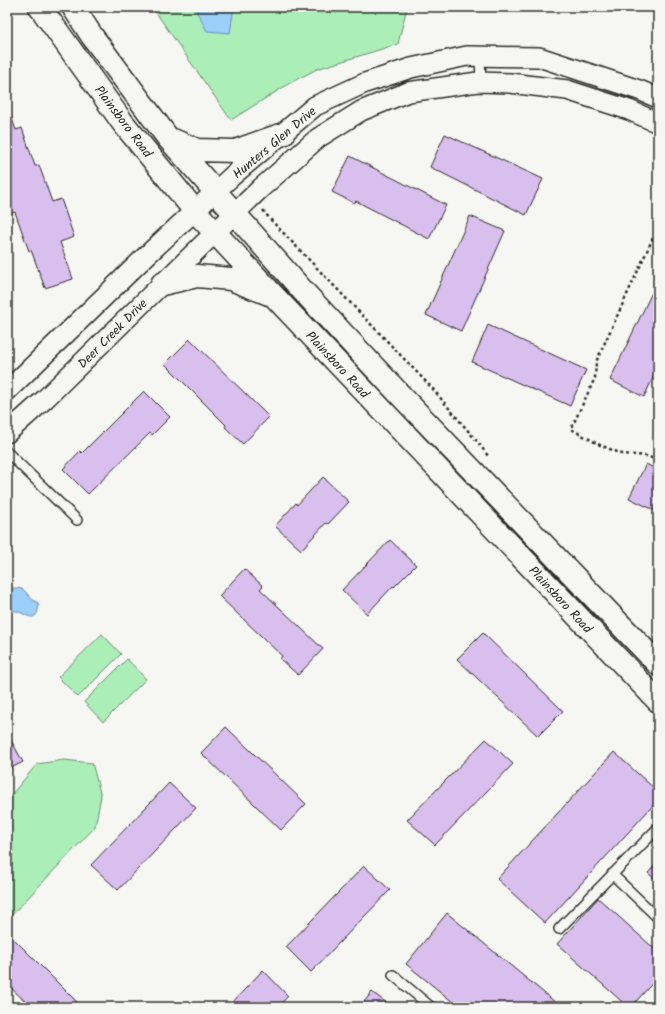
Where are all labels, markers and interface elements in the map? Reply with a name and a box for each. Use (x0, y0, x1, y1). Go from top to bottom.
street label: Plainsboro Road (89, 81, 157, 163)
street label: Hunters Glen Drive (228, 102, 322, 185)
street label: Deer Creek Drive (73, 294, 153, 374)
street label: Plainsboro Road (300, 326, 374, 404)
street label: Plainsboro Road (523, 561, 597, 639)

